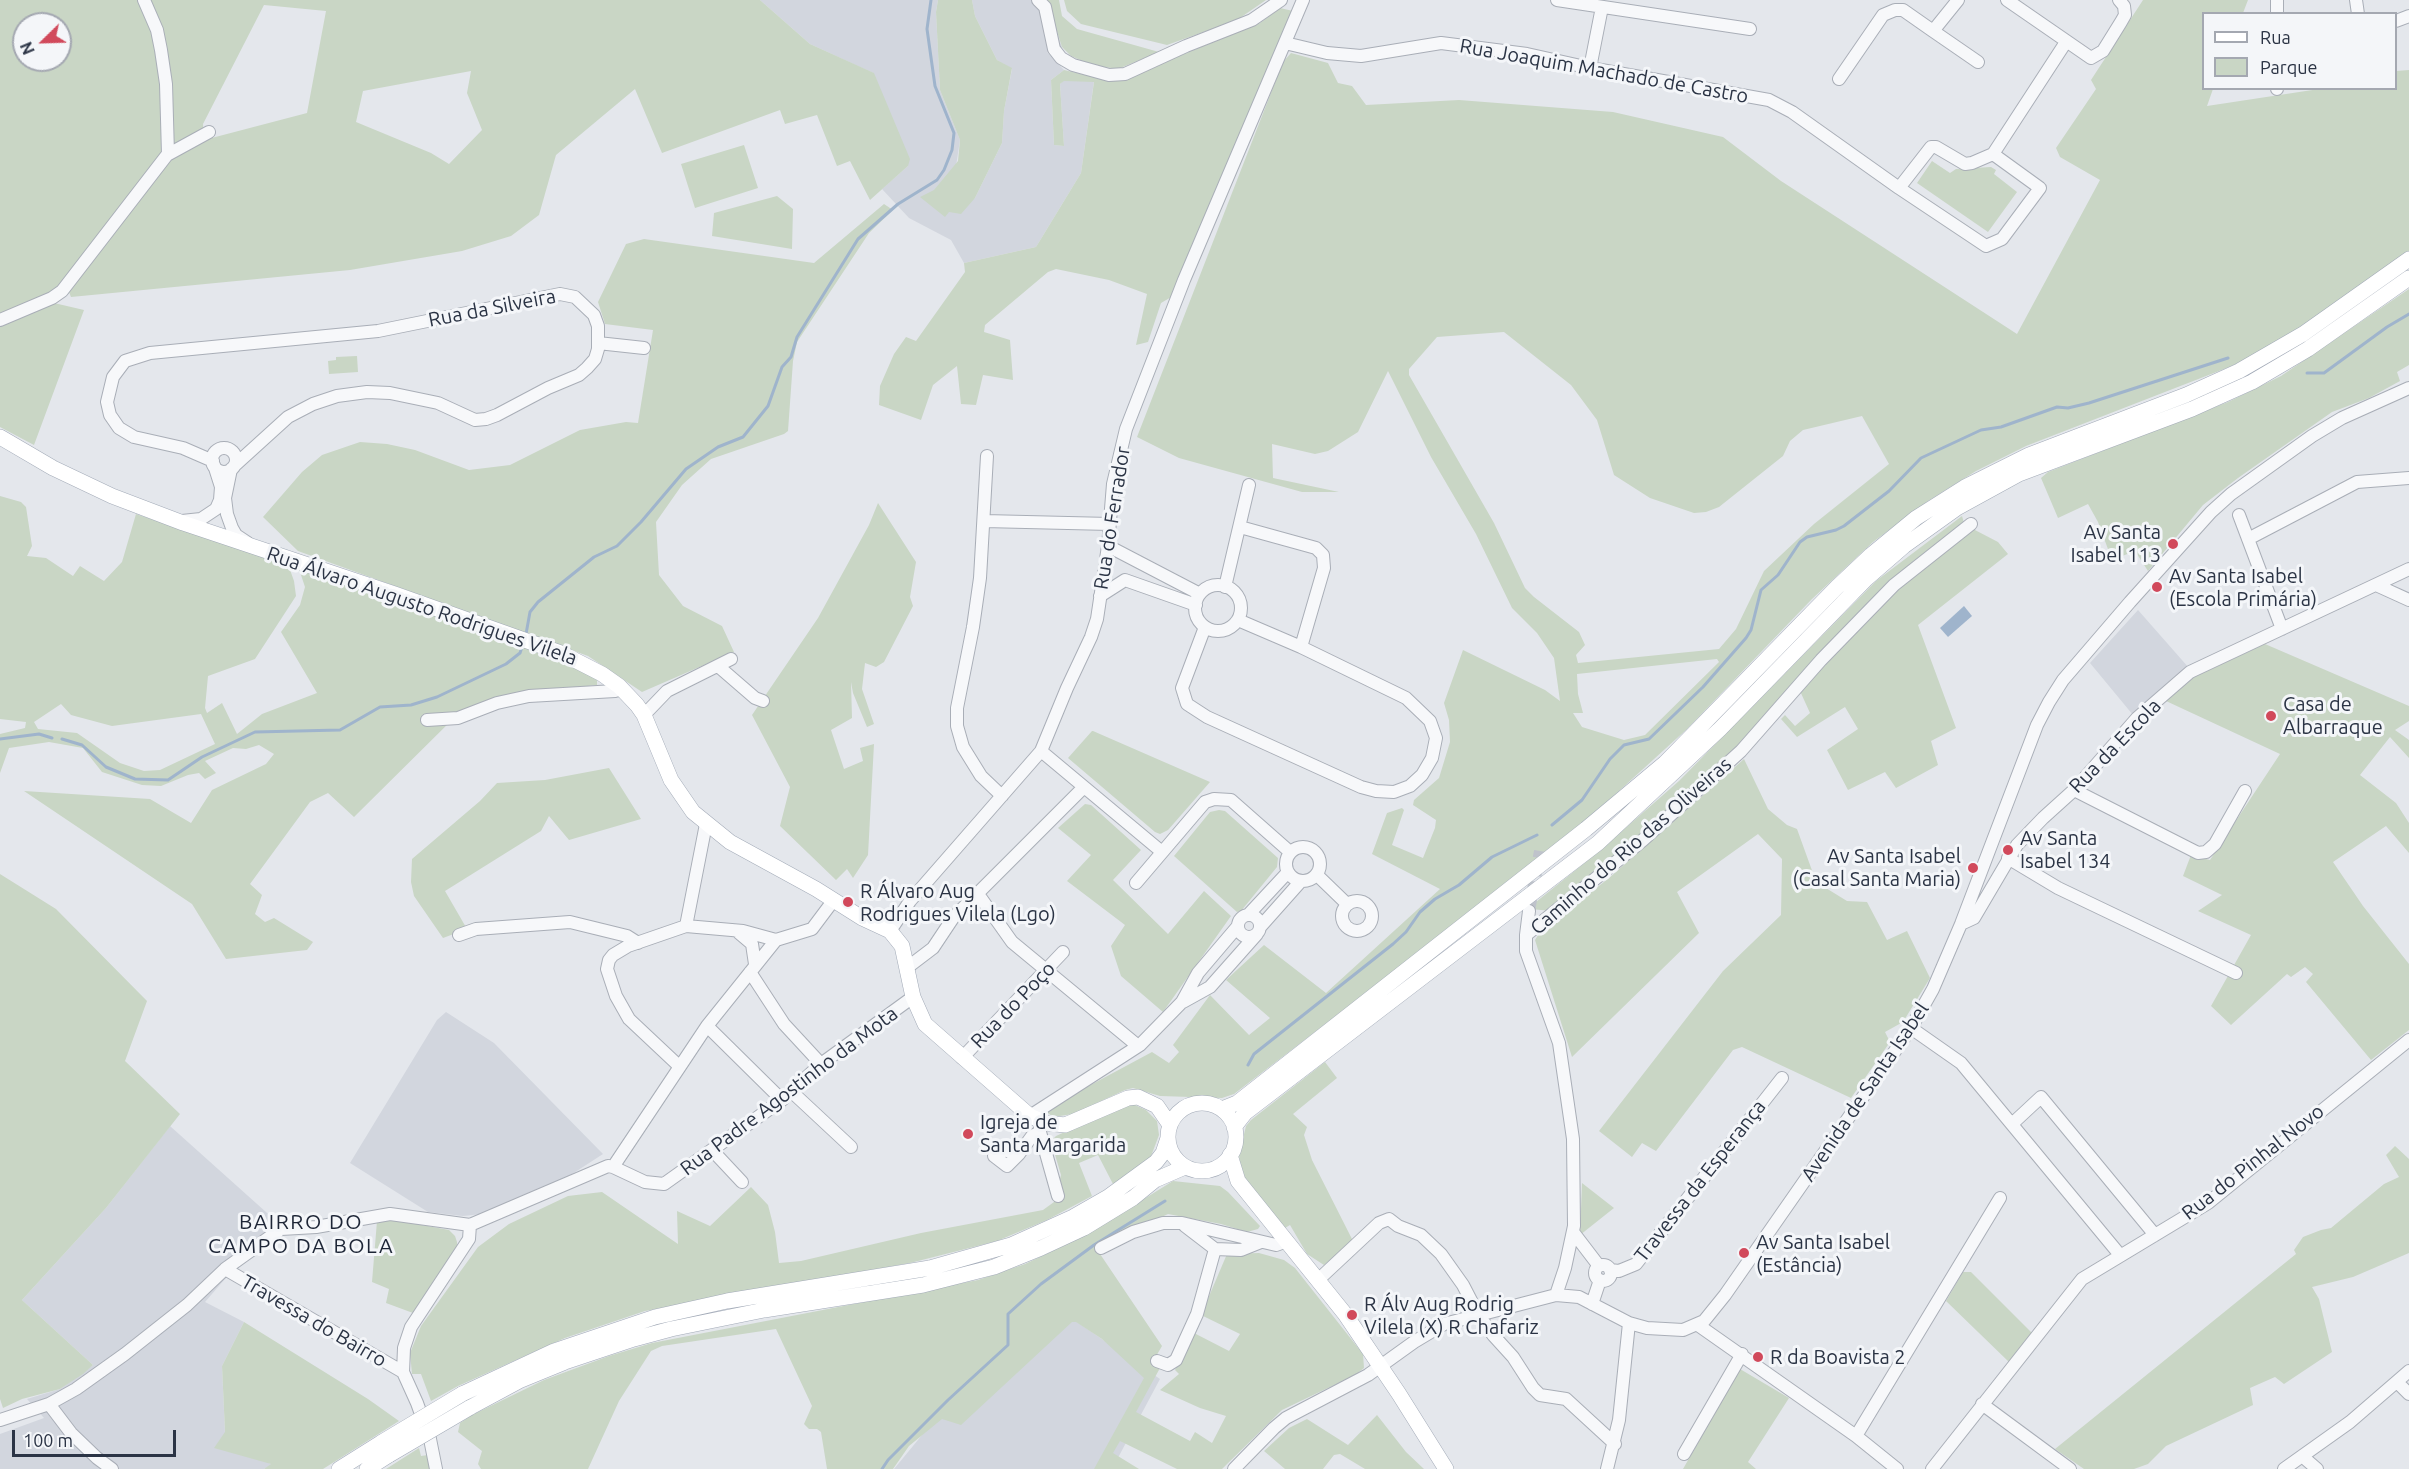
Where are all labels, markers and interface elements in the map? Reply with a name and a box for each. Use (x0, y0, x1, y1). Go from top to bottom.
north arrow (12, 12, 72, 72)
legend (2202, 12, 2397, 90)
text: Rua (2260, 27, 2291, 47)
street label: Rua Joaquim Machado de Castro (1458, 34, 1750, 108)
text: N (17, 39, 38, 57)
text: Parque (2260, 57, 2317, 77)
street label: Rua da Silveira (426, 284, 558, 332)
street label: Rua do Ferrador (1089, 445, 1135, 591)
place label: Av Santa Isabel 113 (2071, 520, 2161, 567)
marker: Av Santa Isabel 113 (2166, 537, 2180, 551)
street label: Rua Álvaro Augusto Rodrigues Vilela (264, 542, 580, 670)
place label: Av Santa Isabel (Escola Primária) (2169, 564, 2317, 611)
marker: Av Santa Isabel (Escola Primária) (2150, 580, 2164, 594)
place label: Casa de Albarraque (2283, 692, 2383, 739)
street label: Rua da Escola (2064, 694, 2166, 798)
marker: Casa de Albarraque (2264, 709, 2278, 723)
street label: Caminho do Rio das Oliveiras (1526, 752, 1736, 940)
place label: Av Santa Isabel 134 (2020, 826, 2110, 873)
marker: Av Santa Isabel 134 (2001, 843, 2015, 857)
place label: Av Santa Isabel (Casal Santa Maria) (1792, 844, 1961, 891)
marker: Av Santa Isabel (Casal Santa Maria) (1966, 861, 1980, 875)
place label: R Álvaro Aug Rodrigues Vilela (Lgo) (860, 879, 1056, 926)
marker: R Álvaro Aug Rodrigues Vilela (Lgo) (841, 895, 855, 909)
street label: Rua do Poço (966, 957, 1060, 1053)
street label: Avenida de Santa Isabel (1796, 998, 1934, 1186)
street label: Rua Padre Agostinho da Mota (676, 1001, 902, 1181)
street label: Travessa da Esperança (1629, 1095, 1771, 1267)
street label: Rua do Pinhal Novo (2177, 1099, 2329, 1225)
place label: Igreja de Santa Margarida (980, 1110, 1126, 1157)
marker: Igreja de Santa Margarida (961, 1127, 975, 1141)
district label: BAIRRO DO CAMPO DA BOLA (208, 1209, 394, 1259)
place label: Av Santa Isabel (Estância) (1756, 1230, 1890, 1277)
marker: Av Santa Isabel (Estância) (1737, 1246, 1751, 1260)
street label: Travessa do Bairro (237, 1270, 391, 1372)
place label: R Álv Aug Rodrig Vilela (X) R Chafariz (1364, 1292, 1539, 1339)
marker: R Álv Aug Rodrig Vilela (X) R Chafariz (1345, 1308, 1359, 1322)
place label: R da Boavista 2 (1770, 1345, 1906, 1369)
marker: R da Boavista 2 (1751, 1350, 1765, 1364)
scale bar (15, 1418, 178, 1456)
text: 100 m (23, 1430, 73, 1450)

